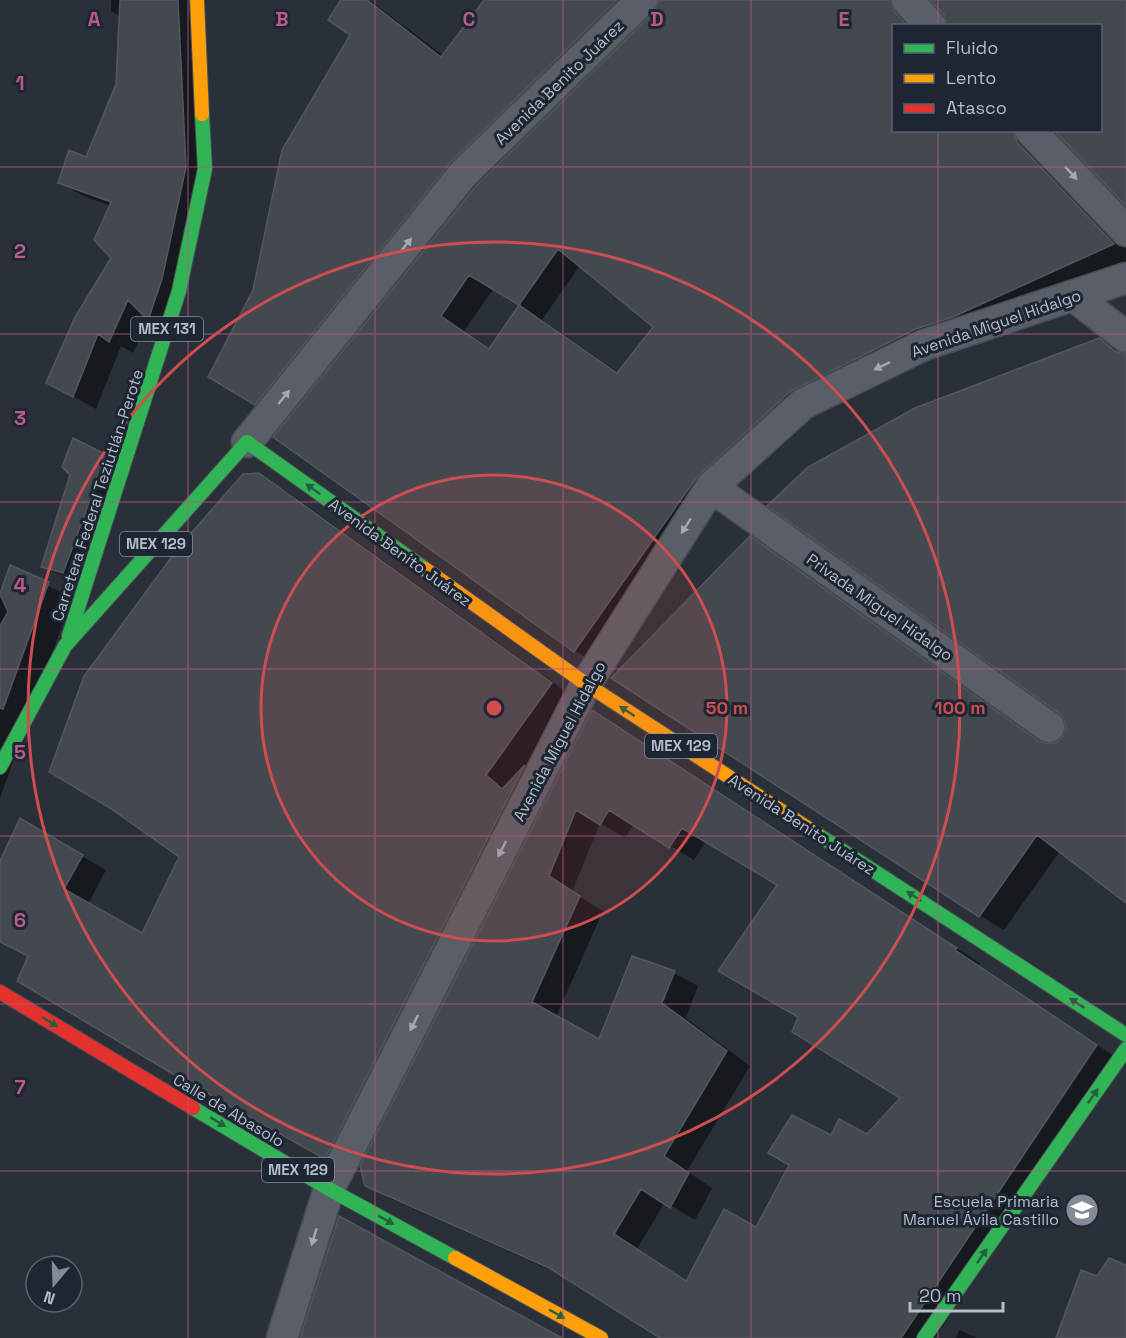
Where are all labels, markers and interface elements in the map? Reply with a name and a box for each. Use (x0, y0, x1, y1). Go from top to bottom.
text: A (88, 6, 101, 32)
text: B (275, 6, 289, 32)
text: C (463, 6, 476, 32)
text: D (650, 6, 664, 32)
text: E (838, 6, 850, 32)
street label: Avenida Benito Juárez (491, 15, 628, 149)
legend (892, 24, 1102, 132)
text: Fluido (946, 36, 998, 59)
text: Lento (946, 66, 996, 89)
text: 1 (15, 70, 25, 96)
text: Atasco (946, 96, 1007, 119)
one-way arrow (1063, 166, 1077, 180)
one-way arrow (400, 237, 413, 253)
text: 2 (14, 238, 26, 264)
street label: Avenida Miguel Hidalgo (908, 285, 1084, 362)
road number: MEX 131 (131, 317, 203, 341)
one-way arrow (873, 360, 891, 370)
street label: Carretera Federal Teziutlán-Perote (47, 367, 148, 624)
one-way arrow (277, 389, 290, 404)
text: 3 (14, 405, 26, 431)
one-way arrow (305, 483, 321, 495)
street label: Avenida Benito Juárez (324, 494, 475, 611)
one-way arrow (681, 518, 692, 534)
road number: MEX 129 (120, 532, 192, 556)
street label: Privada Miguel Hidalgo (802, 549, 957, 666)
text: 4 (14, 572, 27, 598)
street label: Avenida Miguel Hidalgo (508, 658, 611, 825)
text: 50 m (706, 696, 748, 719)
text: 100 m (934, 696, 986, 719)
centre of rings (484, 698, 504, 718)
one-way arrow (618, 705, 635, 716)
road number: MEX 129 (645, 734, 717, 758)
text: 5 (14, 739, 26, 765)
street label: Avenida Benito Juárez (724, 769, 879, 880)
one-way arrow (498, 840, 507, 857)
one-way arrow (905, 891, 922, 902)
text: 6 (14, 907, 26, 933)
one-way arrow (1069, 998, 1085, 1009)
one-way arrow (409, 1014, 419, 1031)
one-way arrow (42, 1017, 58, 1028)
street label: Calle de Abasolo (169, 1069, 288, 1152)
text: 7 (14, 1074, 26, 1100)
one-way arrow (1087, 1088, 1099, 1104)
one-way arrow (210, 1117, 226, 1128)
road number: MEX 129 (262, 1158, 334, 1182)
place label: Escuela Primaria Manuel Ávila Castillo (903, 1191, 1059, 1230)
school or university icon: Escuela Primaria Manuel Ávila Castillo (1064, 1192, 1100, 1228)
one-way arrow (378, 1215, 395, 1225)
one-way arrow (309, 1228, 318, 1246)
one-way arrow (976, 1248, 988, 1264)
north arrow (24, 1254, 84, 1314)
scale bar (910, 1275, 1003, 1313)
text: 20 m (919, 1284, 962, 1307)
text: N (41, 1286, 58, 1309)
one-way arrow (549, 1309, 566, 1319)

